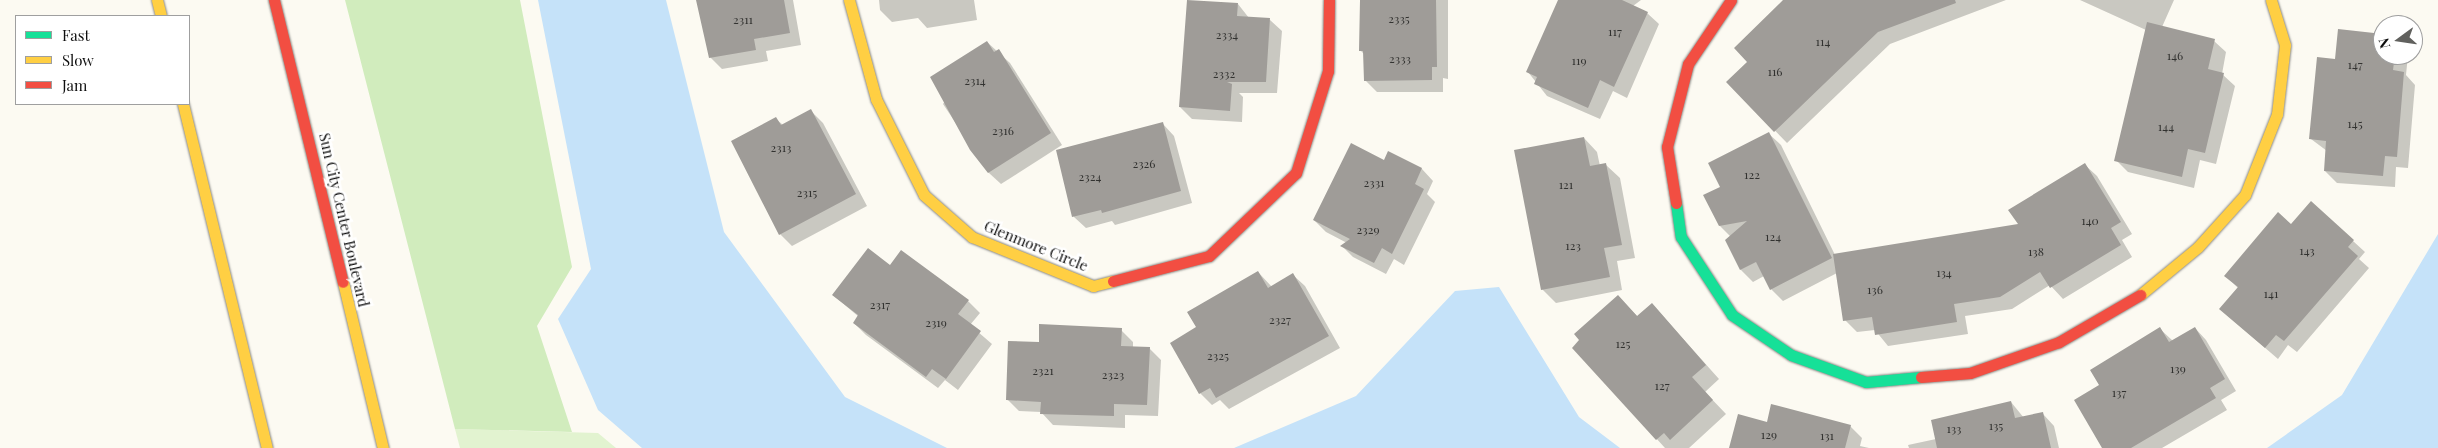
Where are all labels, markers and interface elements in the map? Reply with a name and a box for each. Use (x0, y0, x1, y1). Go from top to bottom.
house number: 2335 (1388, 12, 1410, 26)
house number: 2311 (733, 13, 753, 27)
legend (15, 15, 190, 105)
north arrow (2373, 15, 2423, 65)
text: Fast (62, 25, 90, 45)
house number: 117 (1608, 25, 1622, 39)
house number: 2334 (1216, 28, 1238, 42)
house number: 114 (1816, 35, 1830, 49)
text: N (2373, 36, 2394, 51)
house number: 146 (2167, 49, 2183, 63)
text: Slow (62, 50, 94, 70)
house number: 2333 (1389, 52, 1411, 66)
house number: 119 (1572, 54, 1586, 68)
house number: 147 (2347, 58, 2363, 72)
house number: 116 (1767, 65, 1783, 79)
house number: 2332 (1213, 67, 1235, 81)
house number: 2314 (964, 74, 986, 88)
text: Jam (62, 75, 87, 95)
house number: 145 (2347, 117, 2363, 131)
house number: 144 (2158, 120, 2174, 134)
house number: 2316 (992, 124, 1014, 138)
street label: Sun City Center Boulevard (315, 131, 373, 309)
house number: 2313 (771, 141, 791, 155)
house number: 2326 (1132, 157, 1156, 171)
house number: 122 (1744, 168, 1760, 182)
house number: 2324 (1079, 170, 1101, 184)
house number: 2331 (1363, 176, 1385, 190)
house number: 121 (1559, 178, 1573, 192)
house number: 2315 (797, 186, 817, 200)
house number: 140 (2081, 214, 2099, 228)
street label: Glenmore Circle (981, 217, 1091, 275)
house number: 2329 (1356, 223, 1380, 237)
house number: 124 (1765, 230, 1781, 244)
house number: 123 (1565, 239, 1581, 253)
house number: 143 (2299, 244, 2315, 258)
house number: 138 (2028, 245, 2044, 259)
house number: 134 (1936, 266, 1952, 280)
house number: 136 (1867, 283, 1883, 297)
house number: 141 (2264, 287, 2278, 301)
house number: 2317 (870, 298, 890, 312)
house number: 2327 (1269, 313, 1291, 327)
house number: 2319 (925, 316, 947, 330)
house number: 125 (1615, 337, 1631, 351)
house number: 2325 (1207, 349, 1229, 363)
house number: 139 (2170, 362, 2186, 376)
house number: 2321 (1032, 364, 1054, 378)
house number: 2323 (1102, 368, 1124, 382)
house number: 127 (1654, 379, 1670, 393)
house number: 137 (2112, 386, 2126, 400)
house number: 135 (1989, 419, 2003, 433)
house number: 133 (1946, 422, 1962, 436)
house number: 129 (1761, 428, 1777, 442)
house number: 131 (1820, 429, 1834, 443)

